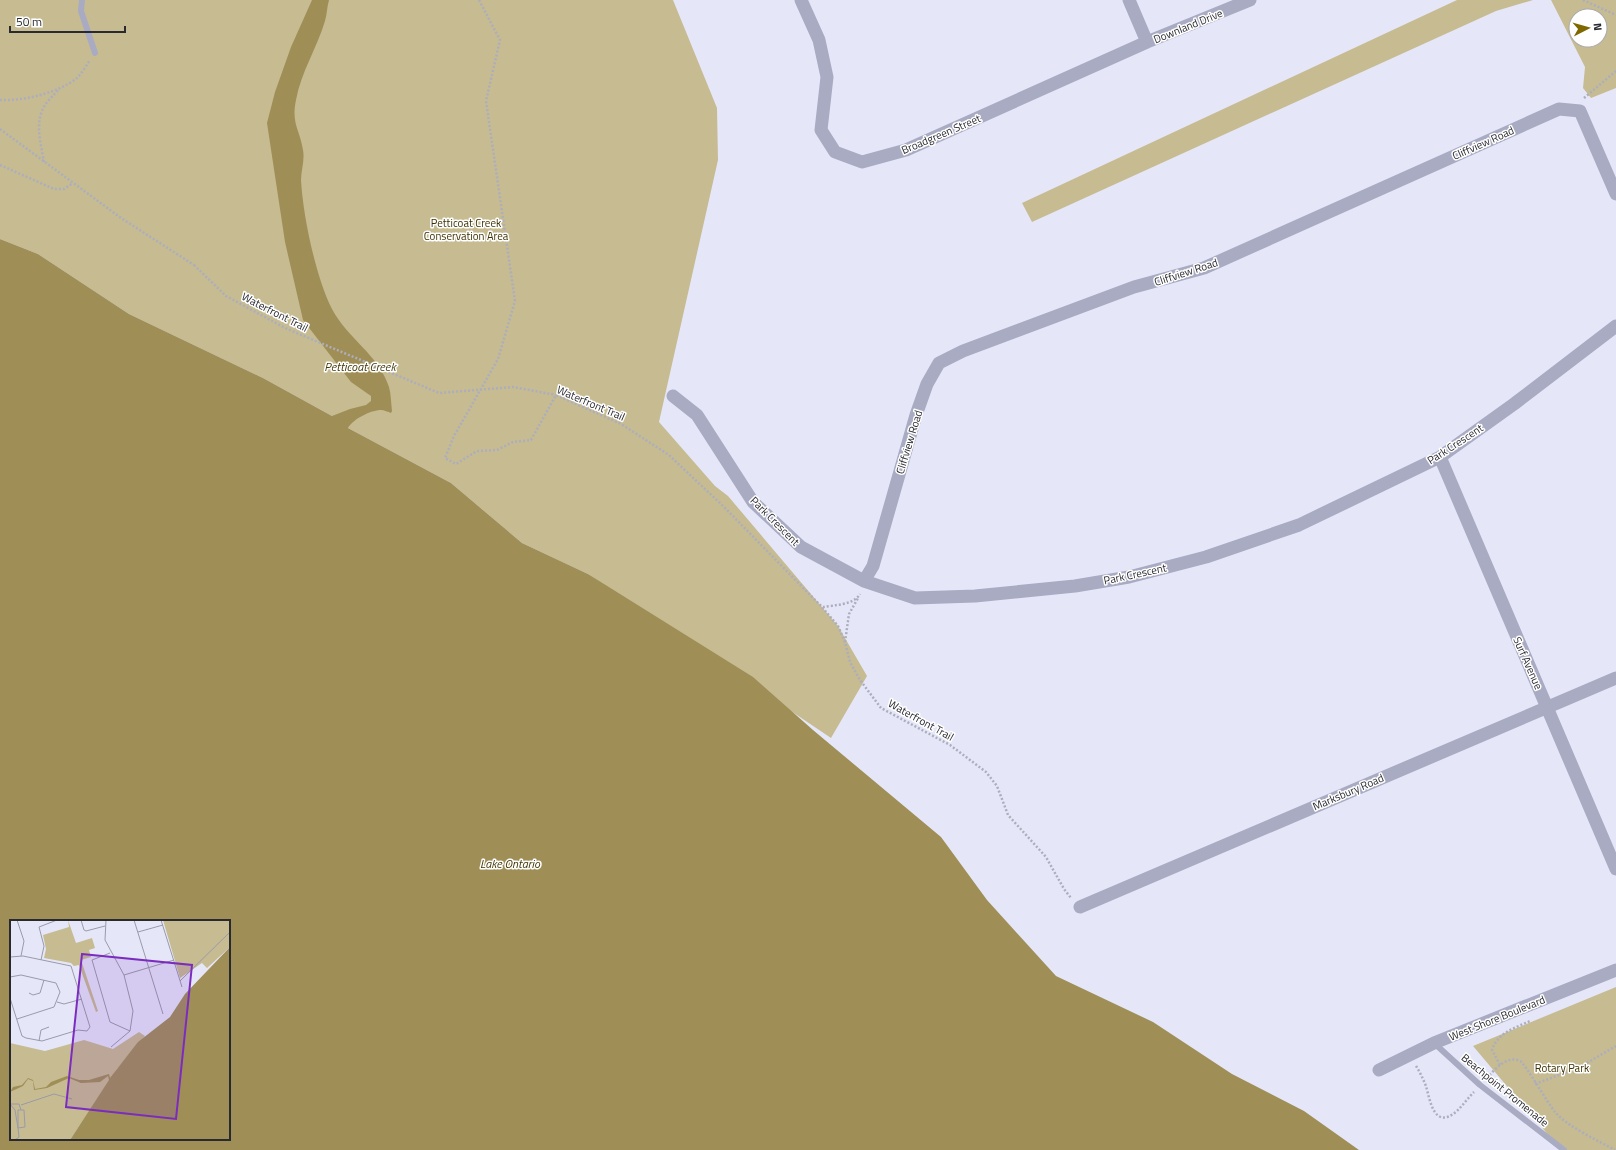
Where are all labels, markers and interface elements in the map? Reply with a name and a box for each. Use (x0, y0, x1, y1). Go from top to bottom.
street label: Downland Drive (1151, 5, 1225, 47)
scale bar (10, 8, 125, 34)
north arrow (1568, 8, 1608, 48)
text: 50 m (16, 12, 42, 31)
text: N (1590, 22, 1606, 32)
street label: Broadgreen Street (899, 110, 983, 158)
street label: Cliffview Road (1450, 122, 1517, 164)
park label: Petticoat Creek Conservation Area (424, 215, 509, 244)
street label: Cliffview Road (1152, 254, 1220, 290)
street label: Waterfront Trail (239, 288, 311, 336)
water label: Petticoat Creek (324, 357, 397, 376)
street label: Waterfront Trail (554, 381, 628, 425)
street label: Cliffview Road (892, 408, 926, 476)
street label: Park Crescent (1424, 420, 1486, 468)
street label: Park Crescent (747, 493, 803, 549)
street label: Park Crescent (1102, 560, 1168, 588)
street label: Surf Avenue (1509, 634, 1547, 692)
street label: Waterfront Trail (885, 695, 957, 745)
street label: Marksbury Road (1310, 770, 1386, 814)
water label: Lake Ontario (480, 854, 541, 873)
inset map (10, 920, 230, 1140)
street label: West Shore Boulevard (1446, 991, 1548, 1045)
street label: Beachpoint Promenade (1458, 1050, 1552, 1131)
park label: Rotary Park (1535, 1060, 1590, 1076)

